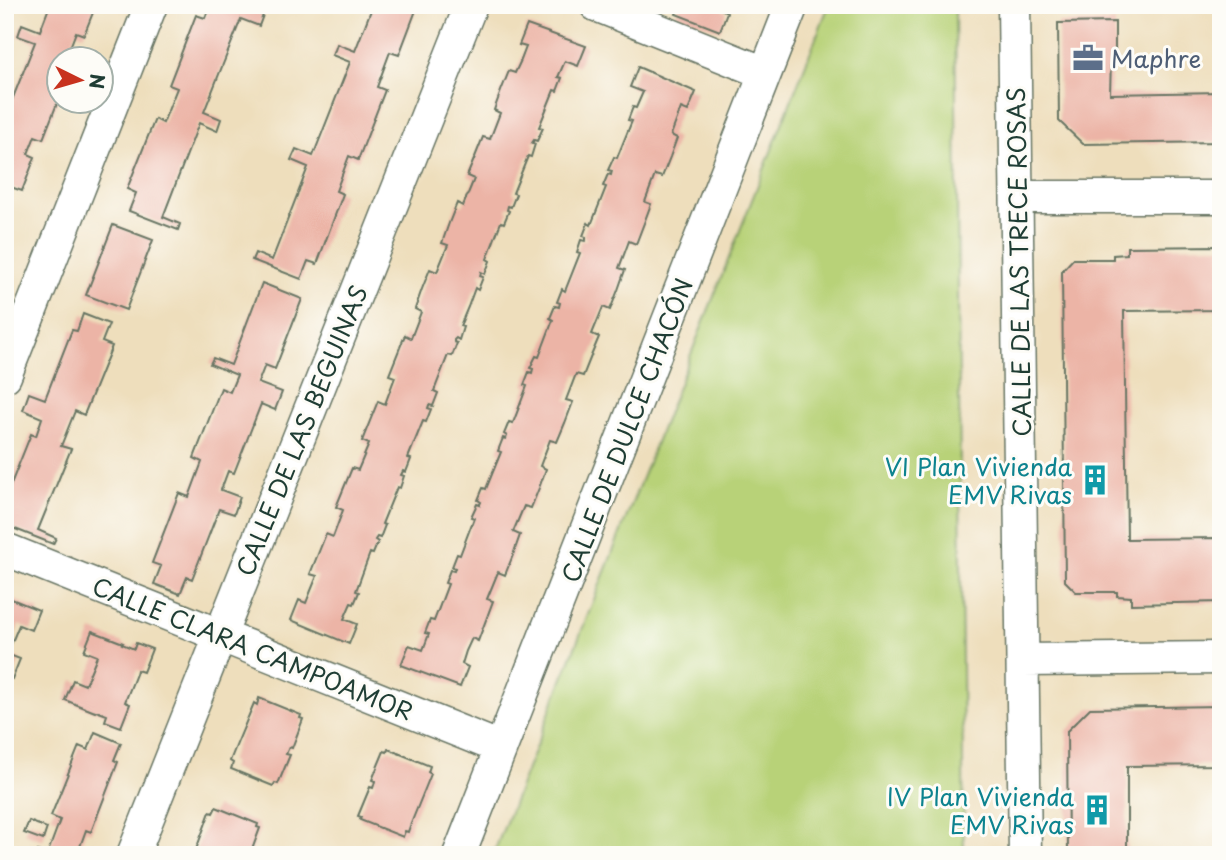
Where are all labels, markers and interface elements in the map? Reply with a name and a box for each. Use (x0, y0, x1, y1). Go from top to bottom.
place label: Maphre (1111, 40, 1201, 76)
office icon: Maphre (1071, 41, 1105, 75)
north arrow (46, 46, 116, 116)
text: N (83, 73, 113, 90)
street label: CALLE DE LAS TRECE ROSAS (997, 87, 1039, 437)
street label: CALLE DE DULCE CHACÓN (551, 273, 701, 587)
street label: CALLE DE LAS BEGUINAS (226, 279, 376, 581)
place label: VI Plan Vivienda EMV Rivas (885, 448, 1073, 512)
building icon: VI Plan Vivienda EMV Rivas (1078, 463, 1112, 497)
street label: CALLE CLARA CAMPOAMOR (87, 567, 419, 729)
place label: IV Plan Vivienda EMV Rivas (887, 778, 1075, 842)
building icon: IV Plan Vivienda EMV Rivas (1080, 793, 1114, 827)

